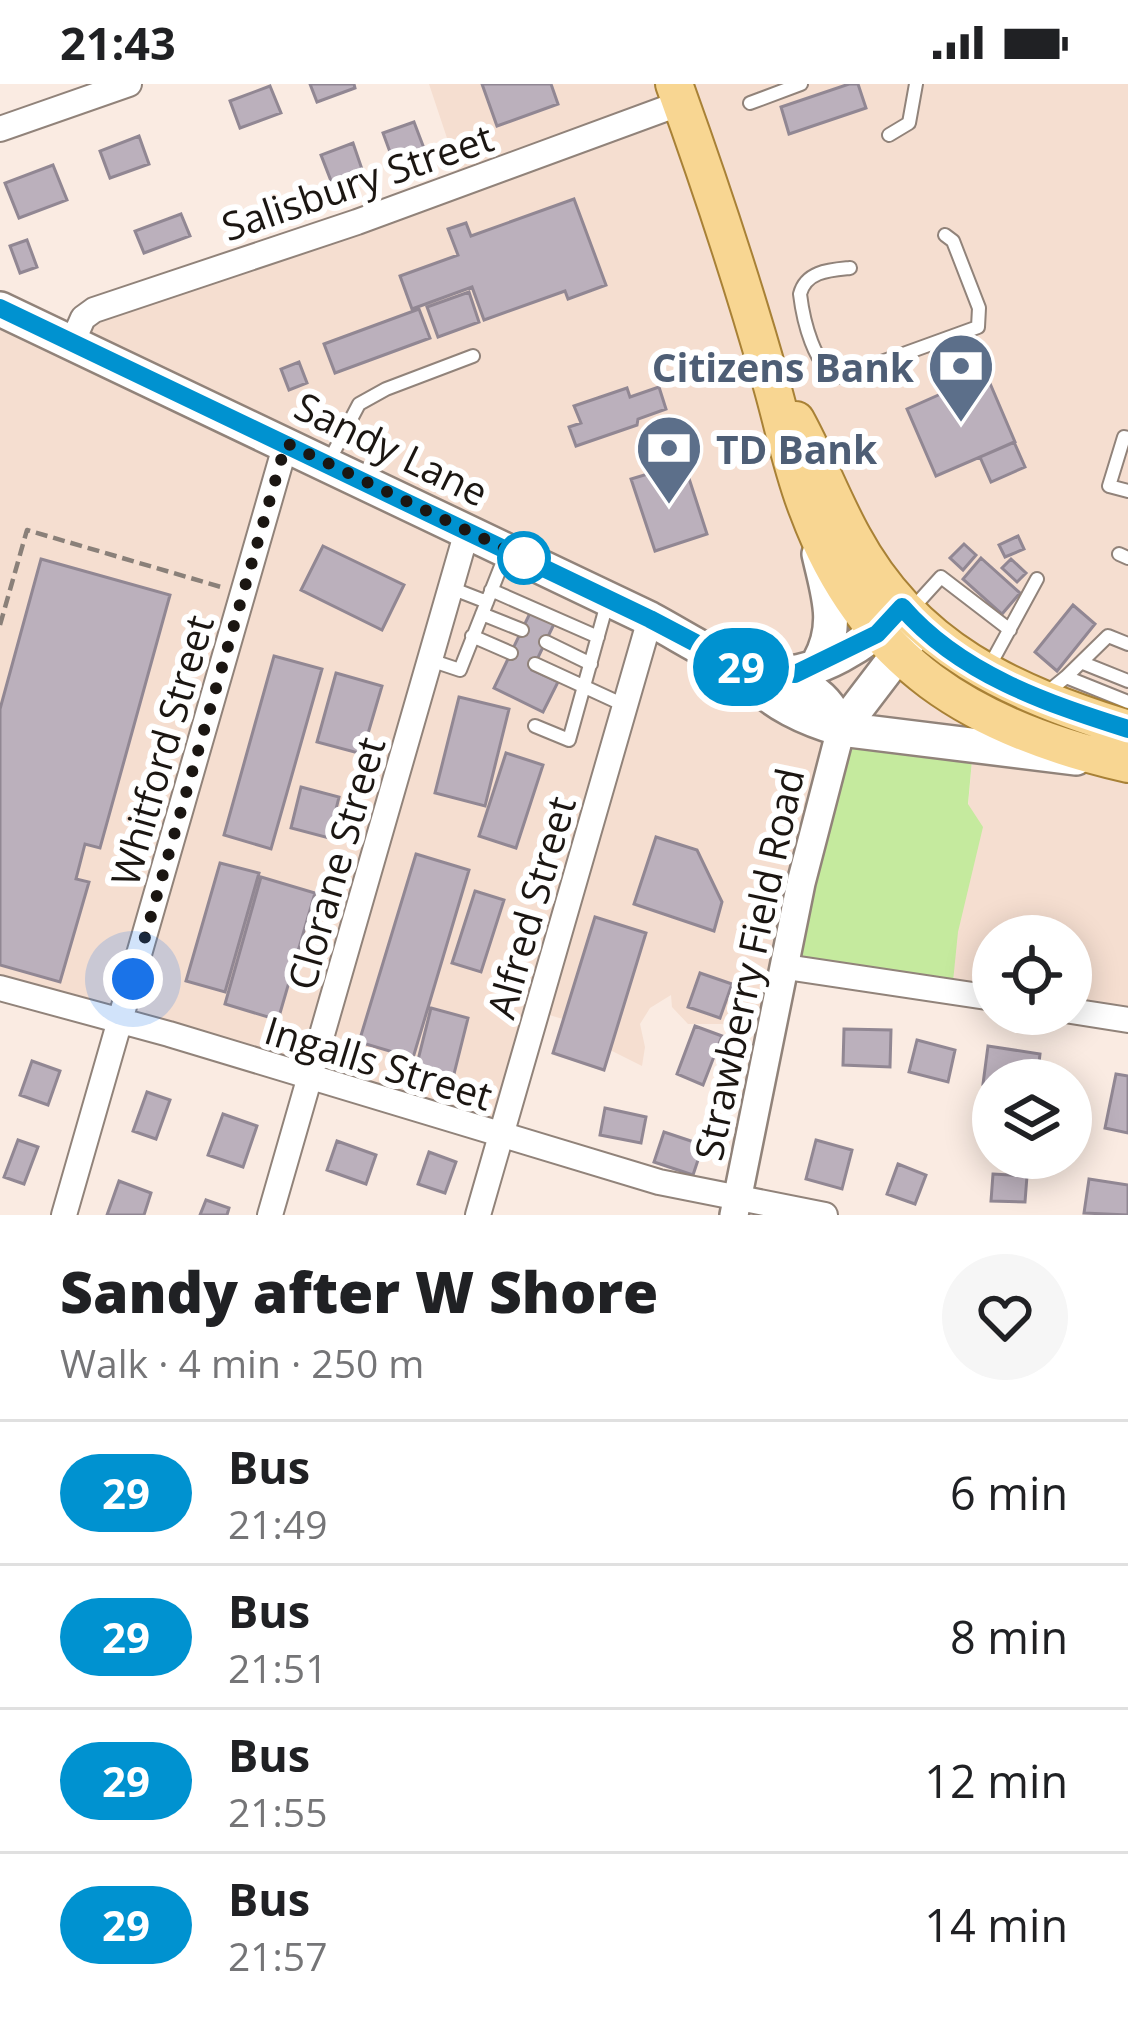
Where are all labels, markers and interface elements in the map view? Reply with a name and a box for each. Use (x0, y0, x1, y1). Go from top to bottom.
text: 21:43 (60, 12, 176, 73)
street label: Salisbury Street (214, 110, 500, 252)
bank icon: Citizens Bank (926, 331, 996, 425)
place label: Citizens Bank (652, 340, 915, 393)
street label: Sandy Lane (287, 379, 497, 517)
bank icon: TD Bank (634, 413, 704, 507)
place label: TD Bank (716, 422, 878, 475)
unlabelled marker (499, 533, 549, 583)
street label: Whitford Street (97, 609, 225, 891)
line badge: 29 (687, 628, 795, 706)
text: 29 (717, 638, 765, 695)
street label: Clorane Street (274, 731, 396, 995)
street label: Strawberry Field Road (681, 763, 815, 1165)
street label: Alfred Street (473, 790, 587, 1024)
map controls (972, 915, 1092, 1179)
button: locate (972, 915, 1092, 1035)
your location (103, 949, 163, 1009)
street label: Ingalls Street (259, 1002, 499, 1122)
button: layers (972, 1059, 1092, 1179)
text: Sandy after W Shore (60, 1252, 658, 1330)
button: heart (942, 1254, 1068, 1380)
text: Walk · 4 min · 250 m (60, 1336, 424, 1389)
text: Bus (228, 1436, 310, 1497)
text: 6 min (950, 1462, 1068, 1523)
text: 29 (102, 1464, 150, 1521)
text: 21:49 (228, 1497, 327, 1550)
text: Bus (228, 1580, 310, 1641)
text: 8 min (950, 1606, 1068, 1667)
text: 29 (102, 1608, 150, 1665)
text: 21:51 (228, 1641, 327, 1694)
text: Bus (228, 1724, 310, 1785)
text: 12 min (924, 1750, 1068, 1811)
text: 29 (102, 1752, 150, 1809)
text: 21:55 (228, 1785, 327, 1838)
text: Bus (228, 1868, 310, 1929)
text: 14 min (924, 1894, 1068, 1955)
text: 29 (102, 1896, 150, 1953)
text: 21:57 (228, 1929, 327, 1982)

